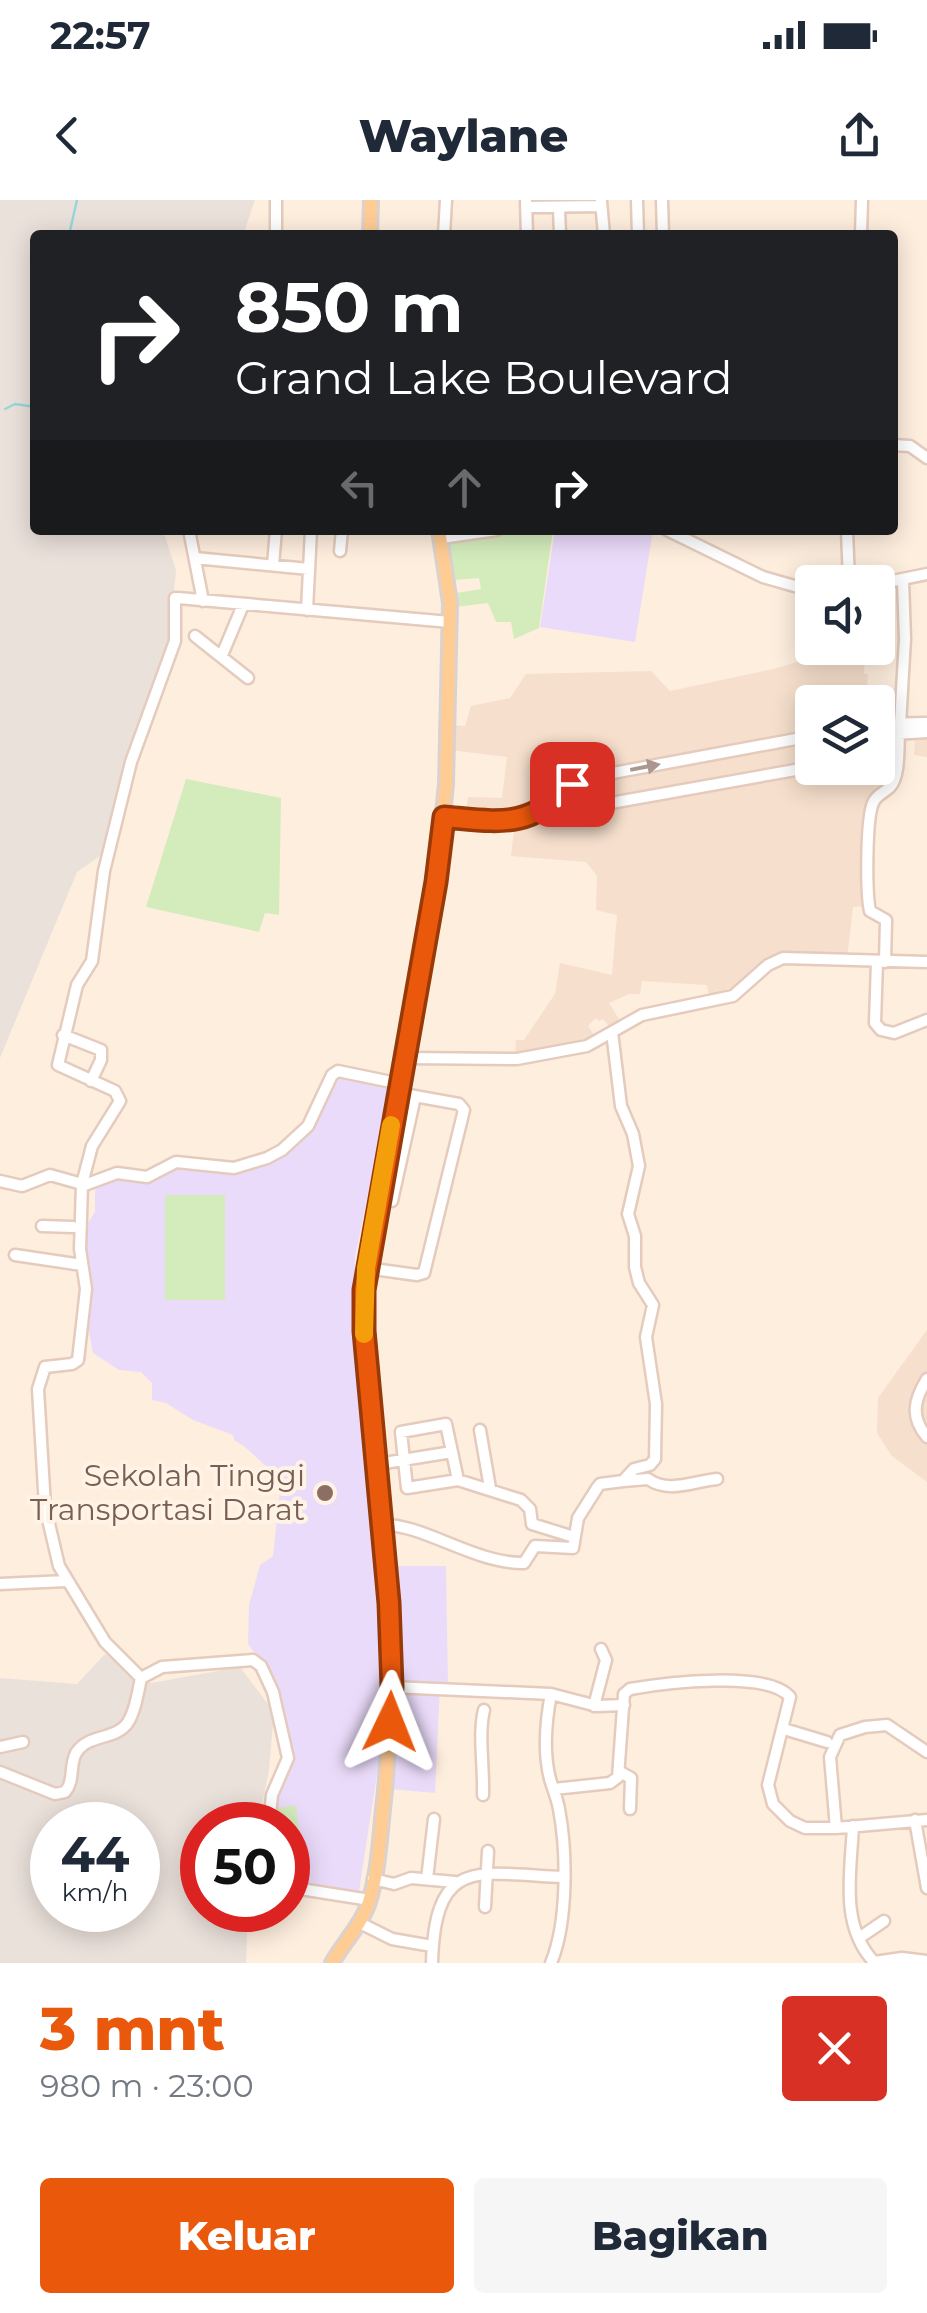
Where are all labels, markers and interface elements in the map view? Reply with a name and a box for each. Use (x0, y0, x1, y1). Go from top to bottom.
text: 22:57 (50, 12, 151, 59)
icon: back (40, 108, 95, 163)
text: Waylane (359, 108, 568, 163)
icon: share (832, 108, 887, 163)
text: 850 m (235, 264, 464, 350)
icon: right (70, 270, 200, 400)
text: Grand Lake Boulevard (235, 350, 733, 405)
icon: left (332, 460, 387, 515)
icon: ahead (437, 460, 492, 515)
icon: right (542, 460, 597, 515)
map controls (795, 565, 895, 785)
button: sound (795, 565, 895, 665)
button: layers (795, 685, 895, 785)
pin (530, 742, 615, 827)
icon: arrive (545, 757, 600, 812)
one-way arrow (630, 759, 662, 774)
place label: Sekolah Tinggi Transportasi Darat (30, 1457, 305, 1528)
marker: Sekolah Tinggi Transportasi Darat (314, 1482, 336, 1504)
position arrow (338, 1670, 442, 1774)
speed limit sign: 50 (180, 1802, 310, 1932)
text: 44 (61, 1824, 129, 1885)
text: km/h (62, 1877, 128, 1907)
text: 3 mnt (40, 1992, 225, 2065)
button: close (782, 1996, 887, 2101)
text: 980 m · 23:00 (40, 2066, 254, 2105)
button: Keluar (40, 2178, 454, 2293)
button: Bagikan (474, 2178, 887, 2293)

